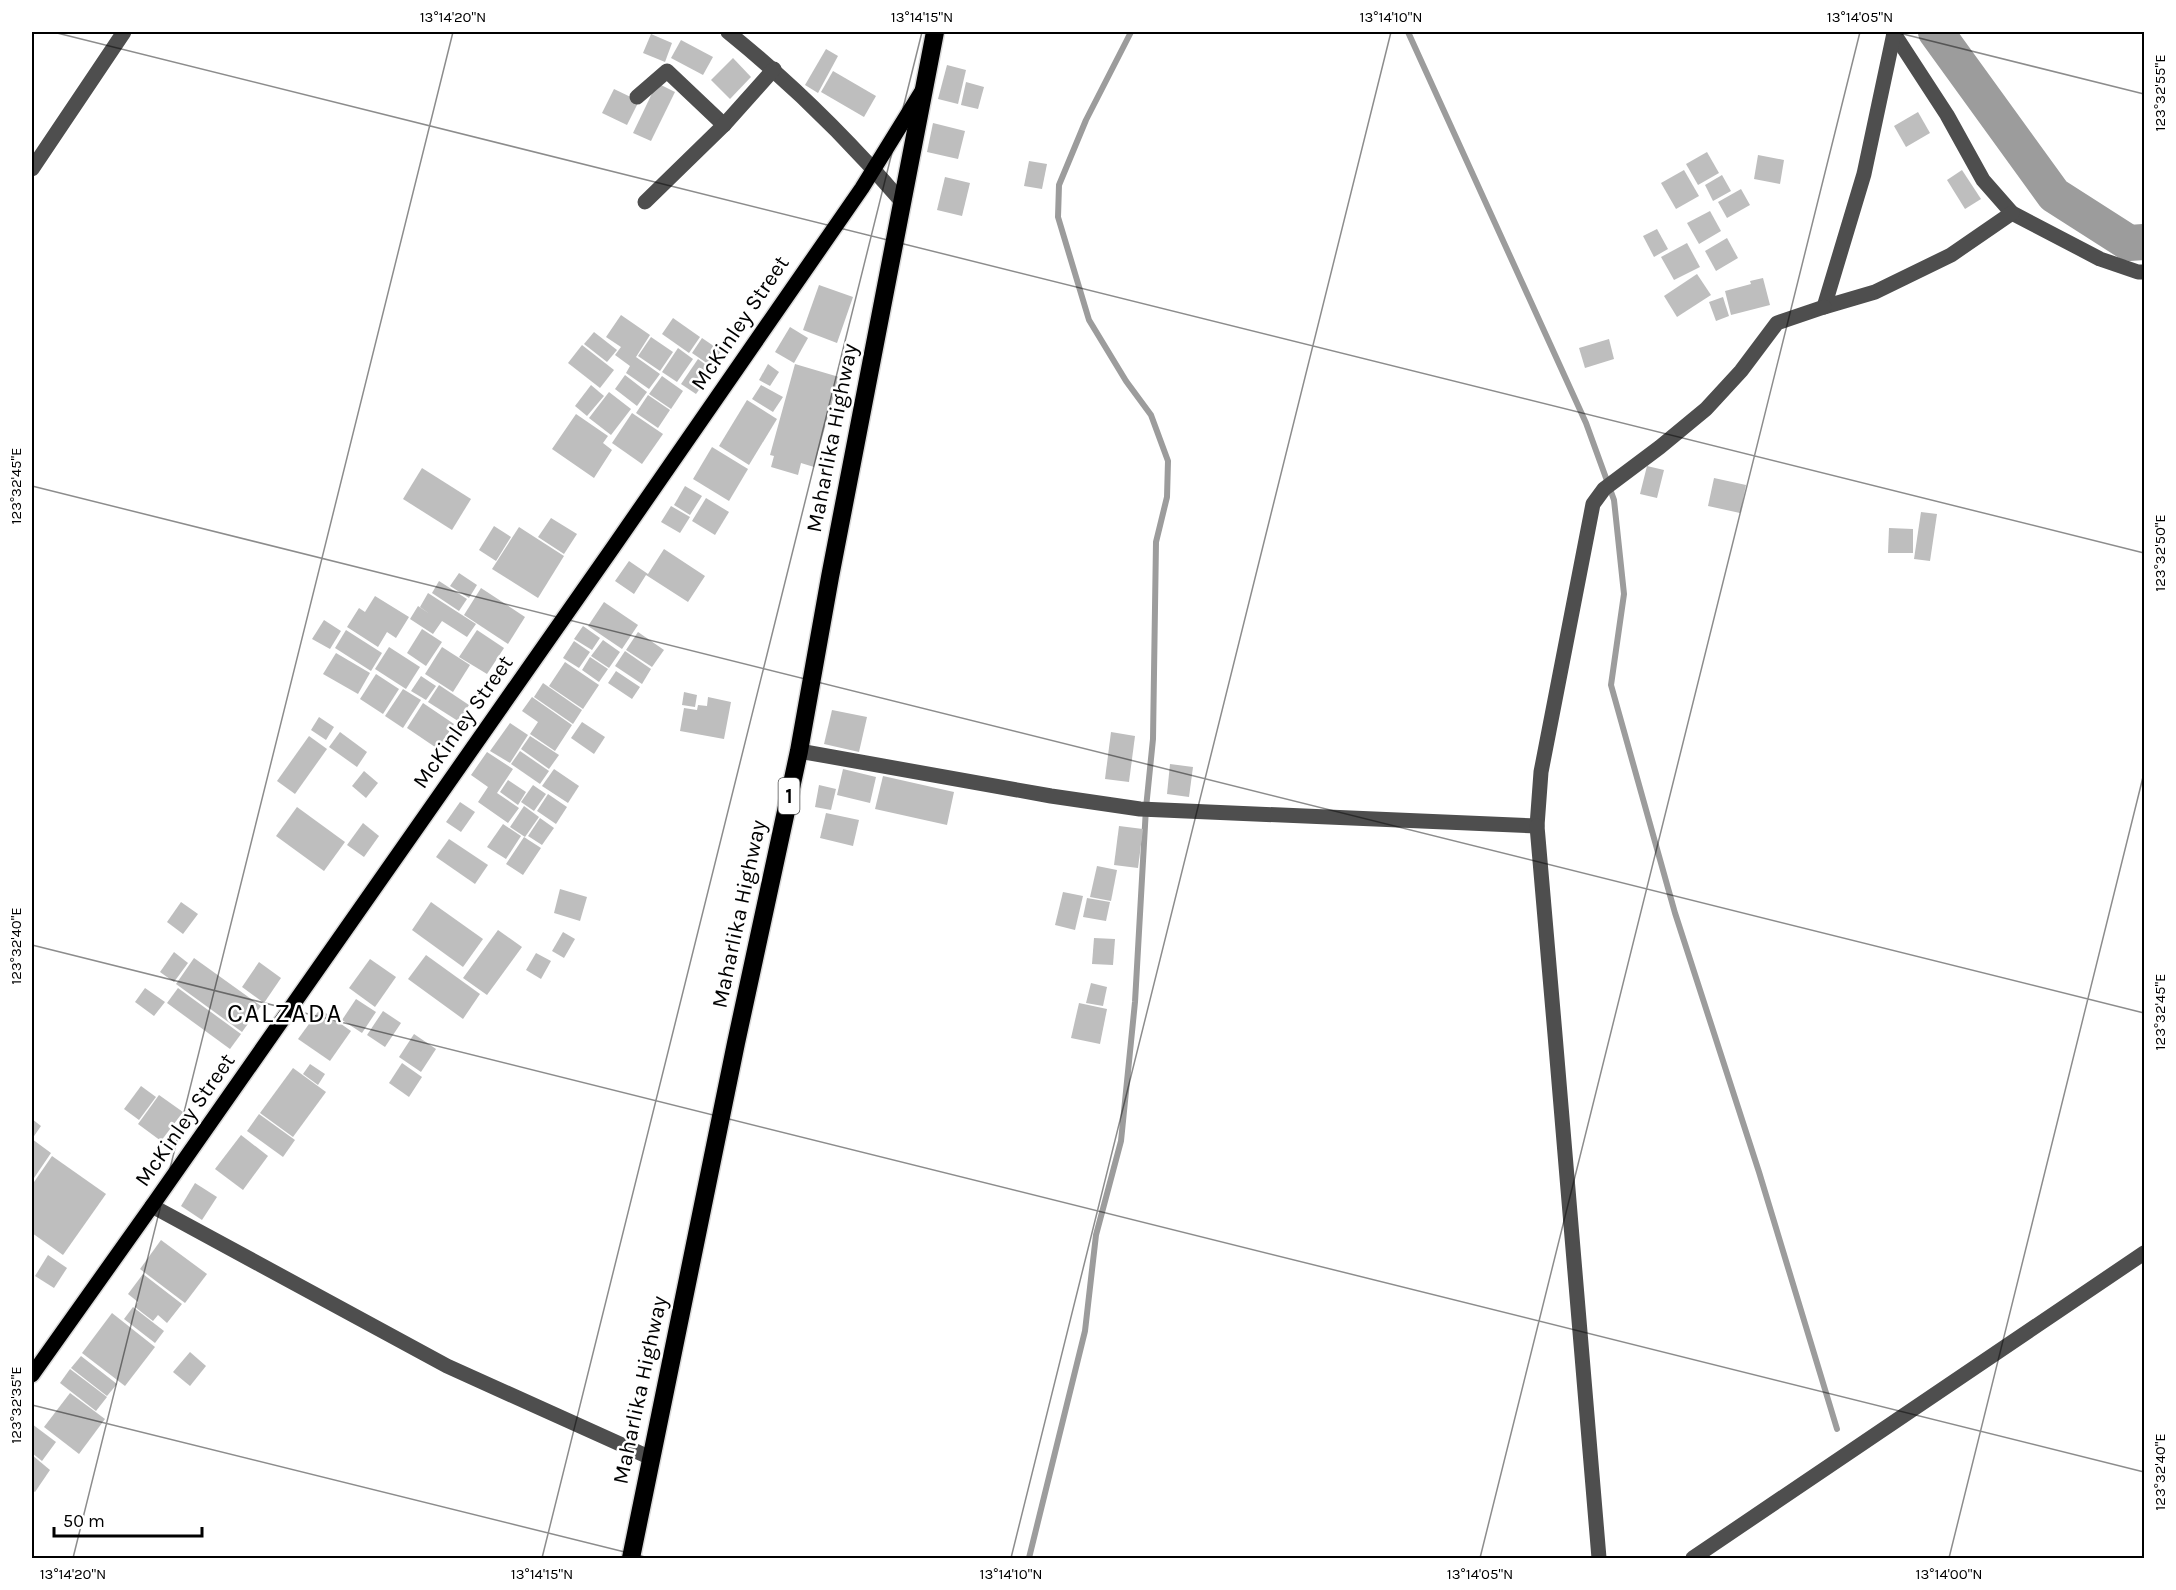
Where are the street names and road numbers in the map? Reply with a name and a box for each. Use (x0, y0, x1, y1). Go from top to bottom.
street label: McKinley Street (685, 251, 795, 395)
street label: Maharlika Highway (801, 341, 863, 535)
street label: McKinley Street (407, 650, 519, 794)
road number: 1 (778, 778, 800, 814)
street label: Maharlika Highway (706, 817, 772, 1011)
street label: McKinley Street (129, 1048, 241, 1192)
street label: Maharlika Highway (607, 1293, 673, 1487)

